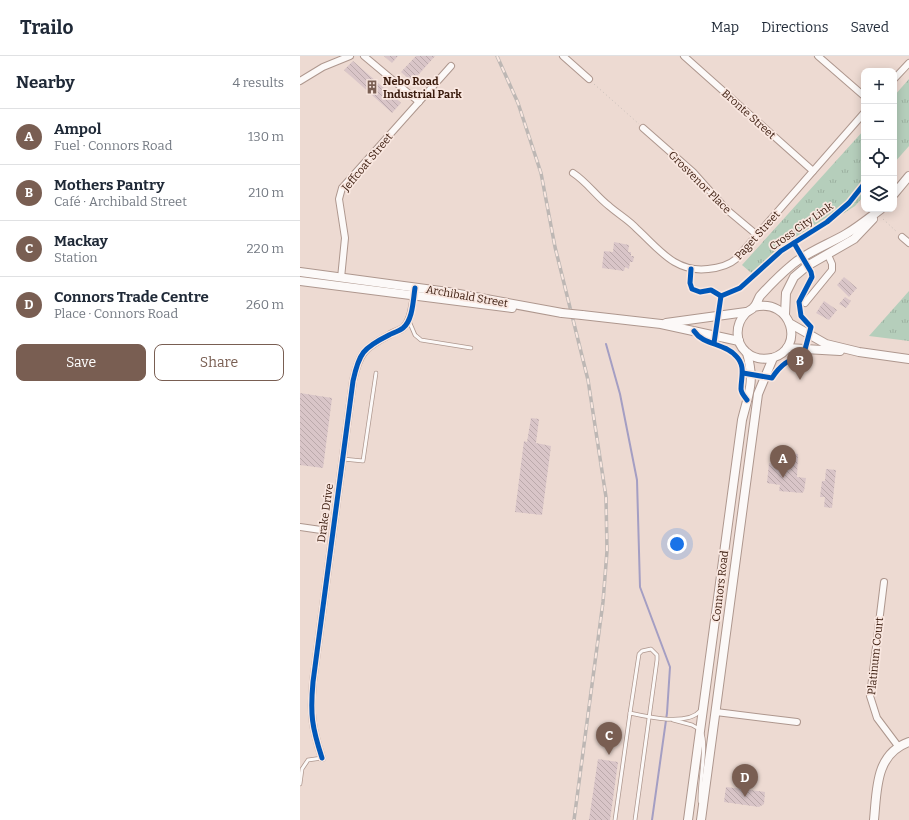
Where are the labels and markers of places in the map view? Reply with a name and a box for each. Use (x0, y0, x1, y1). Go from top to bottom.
place label: Nebo Road Industrial Park (383, 75, 462, 101)
building icon: Nebo Road Industrial Park (364, 79, 380, 95)
pin: B (787, 347, 813, 380)
pin: A (770, 445, 796, 478)
pin: C (596, 722, 622, 755)
pin: D (732, 764, 758, 797)

